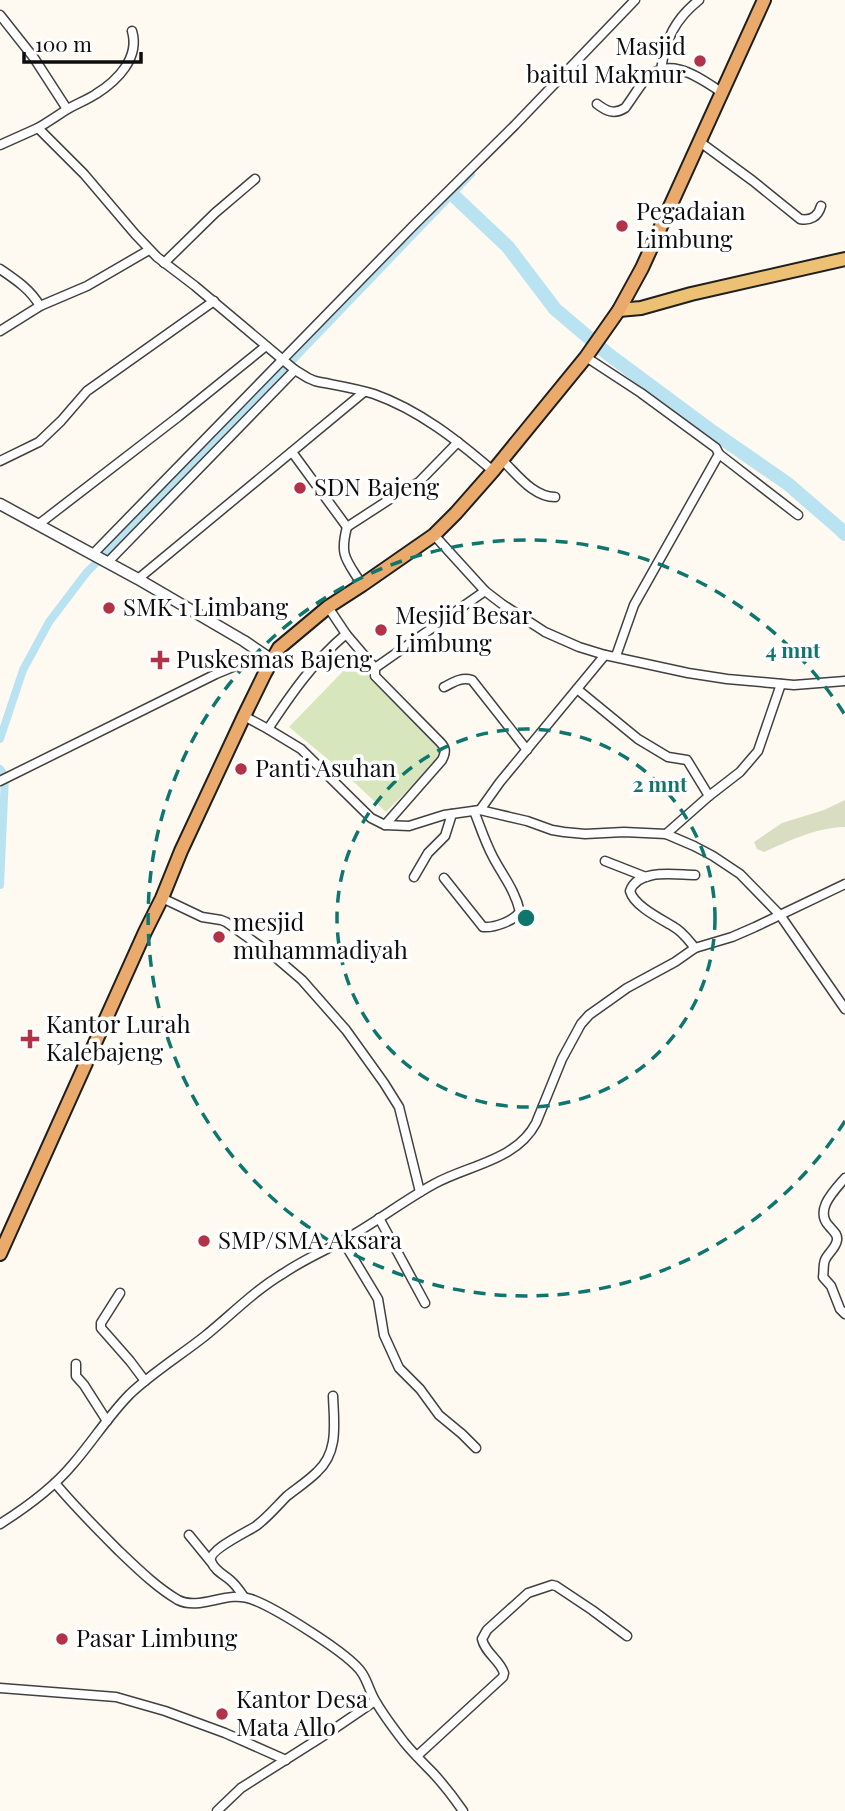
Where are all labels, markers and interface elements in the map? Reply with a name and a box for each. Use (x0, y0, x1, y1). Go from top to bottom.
scale bar (24, 21, 142, 65)
text: 100 m (35, 29, 92, 57)
place label: Masjid baitul Makmur (526, 29, 686, 89)
marker: Masjid baitul Makmur (692, 53, 708, 69)
place label: Pegadaian Limbung (636, 194, 746, 254)
marker: Pegadaian Limbung (614, 218, 630, 234)
place label: SDN Bajeng (314, 470, 440, 502)
marker: SDN Bajeng (292, 480, 308, 496)
place label: SMK 1 Limbang (123, 590, 288, 622)
place label: Mesjid Besar Limbung (395, 598, 532, 658)
marker: SMK 1 Limbang (101, 600, 117, 616)
marker: Mesjid Besar Limbung (373, 622, 389, 638)
text: 4 mnt (765, 635, 821, 663)
place label: Puskesmas Bajeng (176, 642, 373, 674)
marker: Puskesmas Bajeng (150, 650, 170, 670)
place label: Panti Asuhan (255, 751, 396, 783)
marker: Panti Asuhan (233, 761, 249, 777)
text: 2 mnt (633, 769, 688, 797)
place label: mesjid muhammadiyah (233, 905, 408, 965)
centre of rings (514, 906, 538, 930)
marker: mesjid muhammadiyah (211, 929, 227, 945)
place label: Kantor Lurah Kalebajeng (46, 1007, 191, 1067)
marker: Kantor Lurah Kalebajeng (20, 1029, 40, 1049)
place label: SMP/SMA Aksara (218, 1223, 402, 1255)
marker: SMP/SMA Aksara (196, 1233, 212, 1249)
place label: Pasar Limbung (76, 1621, 238, 1653)
marker: Pasar Limbung (54, 1631, 70, 1647)
place label: Kantor Desa Mata Allo (236, 1682, 368, 1742)
marker: Kantor Desa Mata Allo (214, 1706, 230, 1722)

